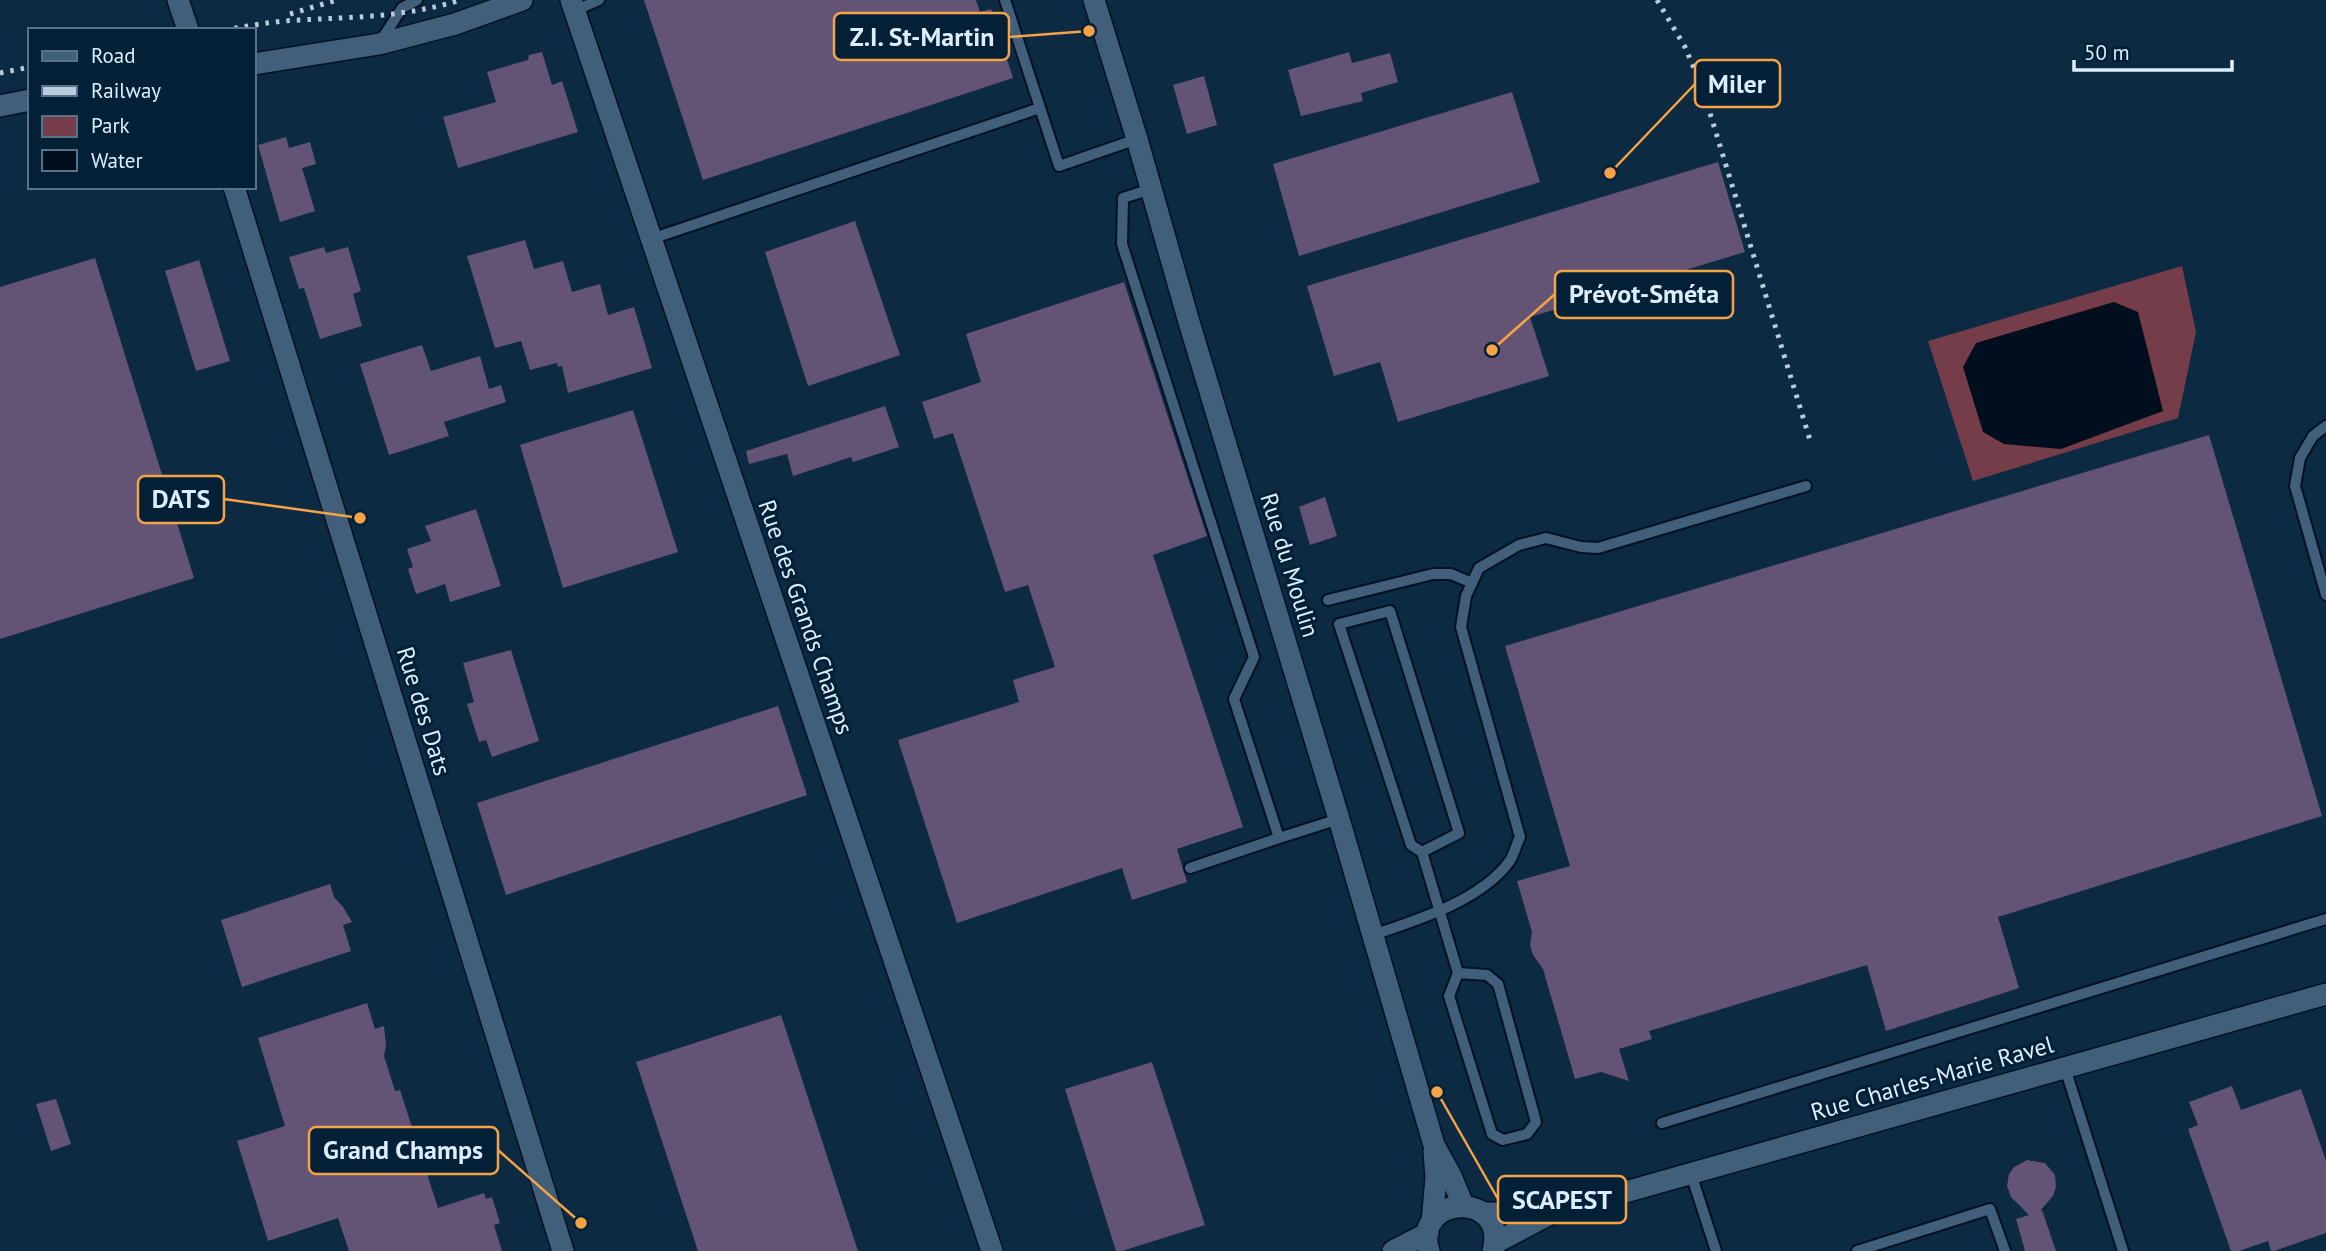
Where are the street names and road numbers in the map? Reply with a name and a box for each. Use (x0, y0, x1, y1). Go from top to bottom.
street label: Rue du Moulin (1253, 489, 1327, 641)
street label: Rue des Grands Champs (751, 496, 861, 738)
street label: Rue des Dats (390, 643, 458, 779)
street label: Rue Charles-Marie Ravel (1807, 1029, 2057, 1127)

